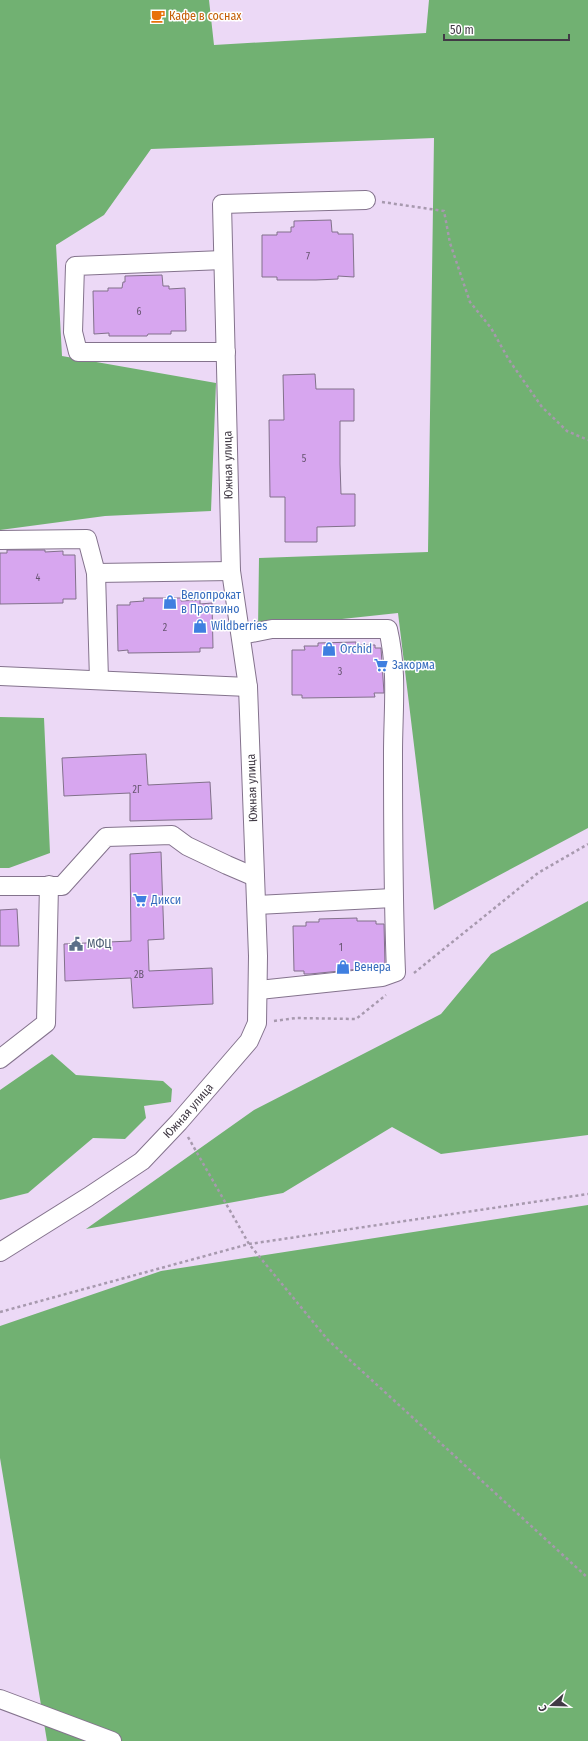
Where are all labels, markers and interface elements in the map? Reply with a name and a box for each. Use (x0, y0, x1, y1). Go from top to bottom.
cafe icon: Кафе в соснах (150, 8, 166, 24)
place label: Кафе в соснах (169, 9, 242, 23)
scale bar (444, 16, 569, 42)
text: 50 m (450, 23, 474, 37)
house number: 7 (306, 251, 310, 263)
house number: 6 (137, 306, 142, 318)
street label: Южная улица (220, 431, 236, 499)
house number: 5 (302, 453, 307, 465)
house number: 4 (36, 572, 41, 584)
place label: Велопрокат в Протвино (181, 588, 241, 616)
shop icon: Велопрокат в Протвино (162, 594, 178, 610)
shop icon: Wildberries (192, 618, 208, 634)
place label: Wildberries (211, 619, 267, 633)
house number: 2 (163, 622, 168, 634)
shop icon: Orchid (321, 641, 337, 657)
place label: Orchid (340, 642, 372, 656)
supermarket icon: Закорма (373, 657, 389, 673)
place label: Закорма (392, 658, 435, 672)
house number: 3 (338, 666, 343, 678)
street label: Южная улица (244, 753, 260, 822)
house number: 2Г (132, 784, 142, 796)
supermarket icon: Дикси (132, 892, 148, 908)
place label: Дикси (150, 893, 181, 907)
public building icon: МФЦ (68, 936, 84, 952)
place label: МФЦ (87, 937, 112, 951)
house number: 1 (339, 942, 343, 954)
shop icon: Венера (335, 959, 351, 975)
place label: Венера (354, 960, 391, 974)
house number: 2В (134, 969, 144, 981)
street label: Южная улица (160, 1080, 216, 1141)
north arrow (532, 1685, 572, 1725)
text: С (536, 1703, 550, 1713)

